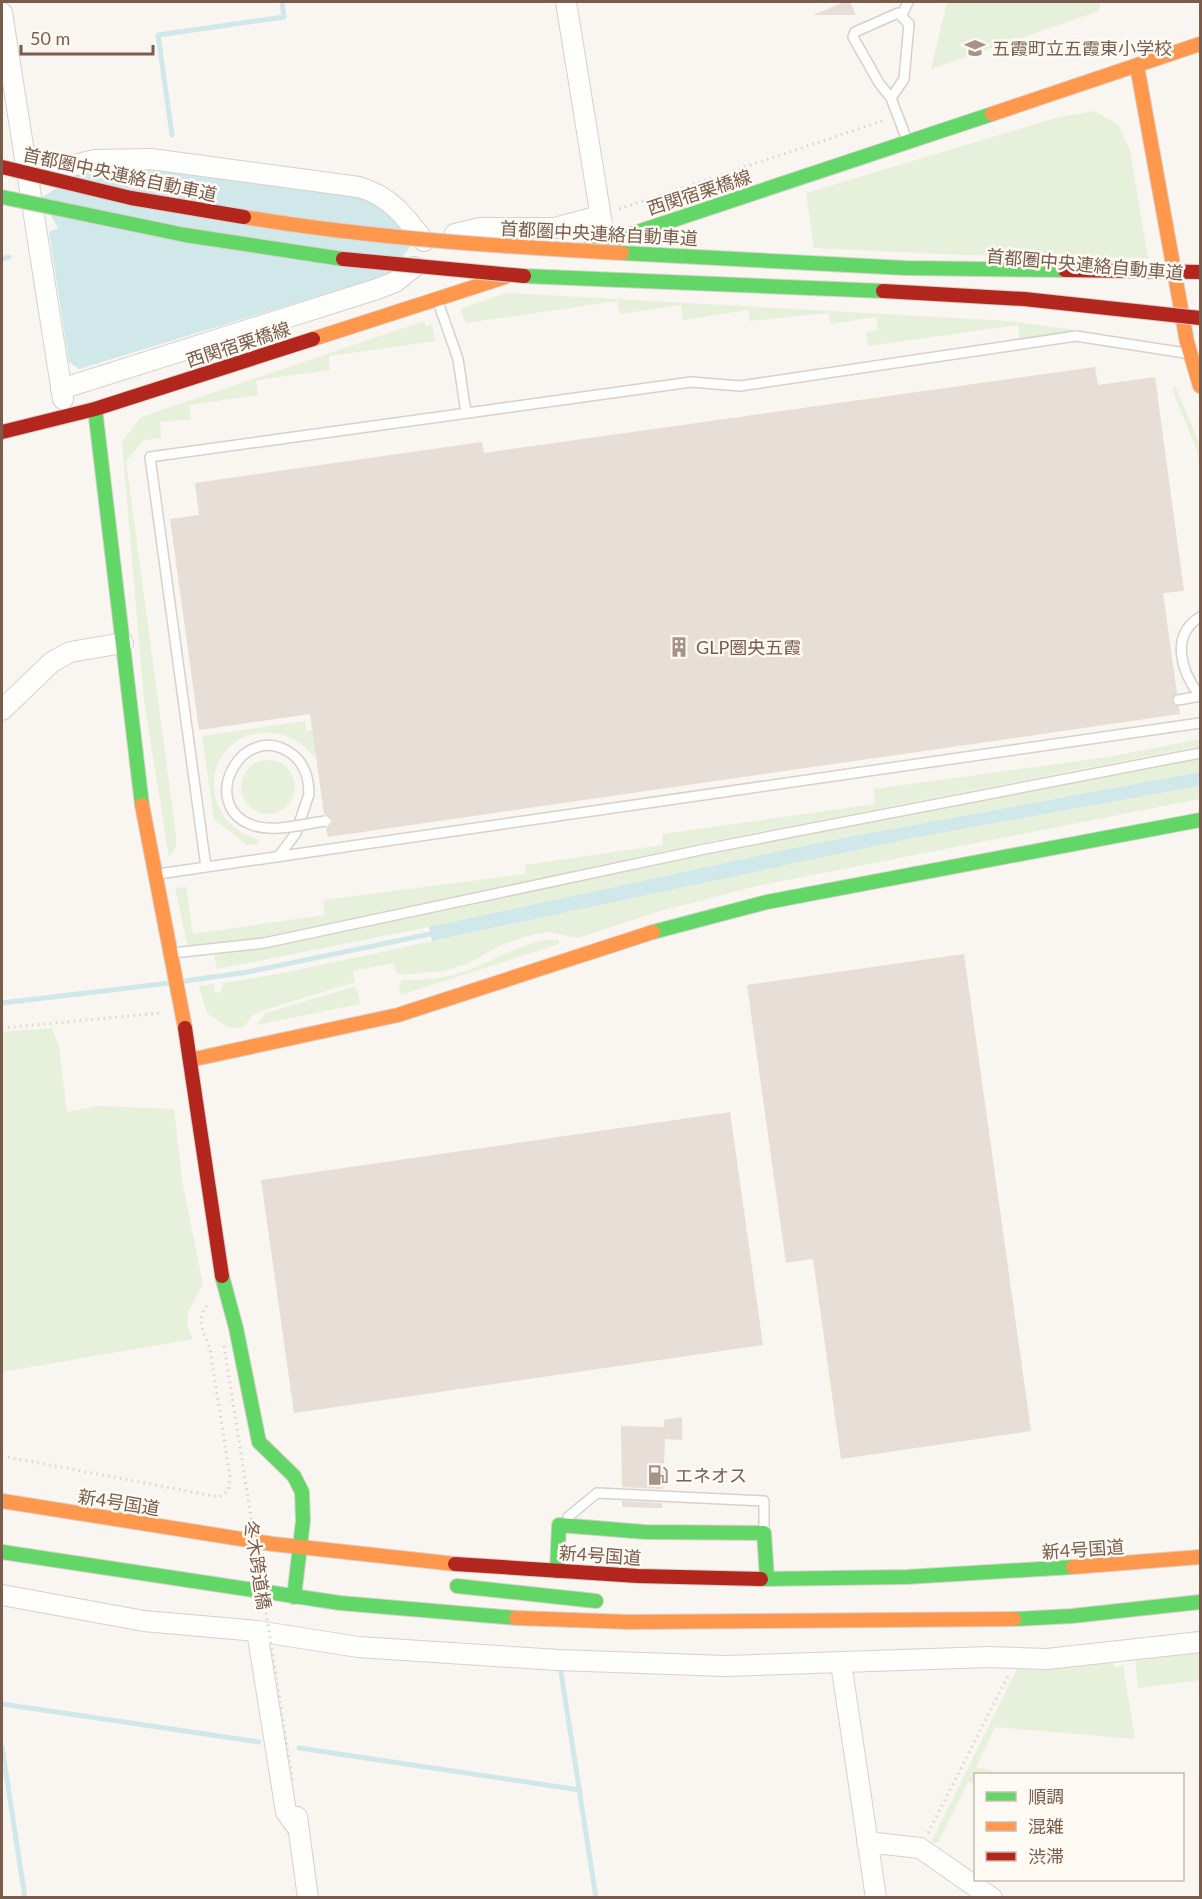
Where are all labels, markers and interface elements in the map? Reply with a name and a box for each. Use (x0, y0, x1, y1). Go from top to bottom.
scale bar (21, 18, 153, 56)
text: 50 m (30, 27, 70, 49)
school or university icon: 五霞町立五霞東小学校 (963, 36, 987, 60)
place label: 五霞町立五霞東小学校 (992, 37, 1172, 59)
street label: 首都圏中央連絡自動車道 (21, 143, 219, 205)
street label: 西関宿栗橋線 (644, 165, 754, 219)
street label: 首都圏中央連絡自動車道 (500, 217, 698, 249)
street label: 首都圏中央連絡自動車道 (985, 244, 1185, 284)
street label: 西関宿栗橋線 (183, 317, 293, 371)
building icon: GLP圏央五霞 (667, 635, 691, 659)
place label: GLP圏央五霞 (696, 636, 801, 658)
fuel station icon: エネオス (646, 1463, 670, 1487)
place label: エネオス (675, 1464, 747, 1486)
street label: 新4号国道 (77, 1485, 161, 1519)
street label: 冬木跨道橋 (240, 1519, 276, 1611)
street label: 新4号国道 (1041, 1535, 1125, 1563)
street label: 新4号国道 (558, 1541, 642, 1569)
legend (974, 1773, 1184, 1881)
text: 順調 (1028, 1785, 1064, 1807)
text: 混雑 (1028, 1815, 1064, 1837)
text: 渋滞 (1028, 1845, 1064, 1867)

